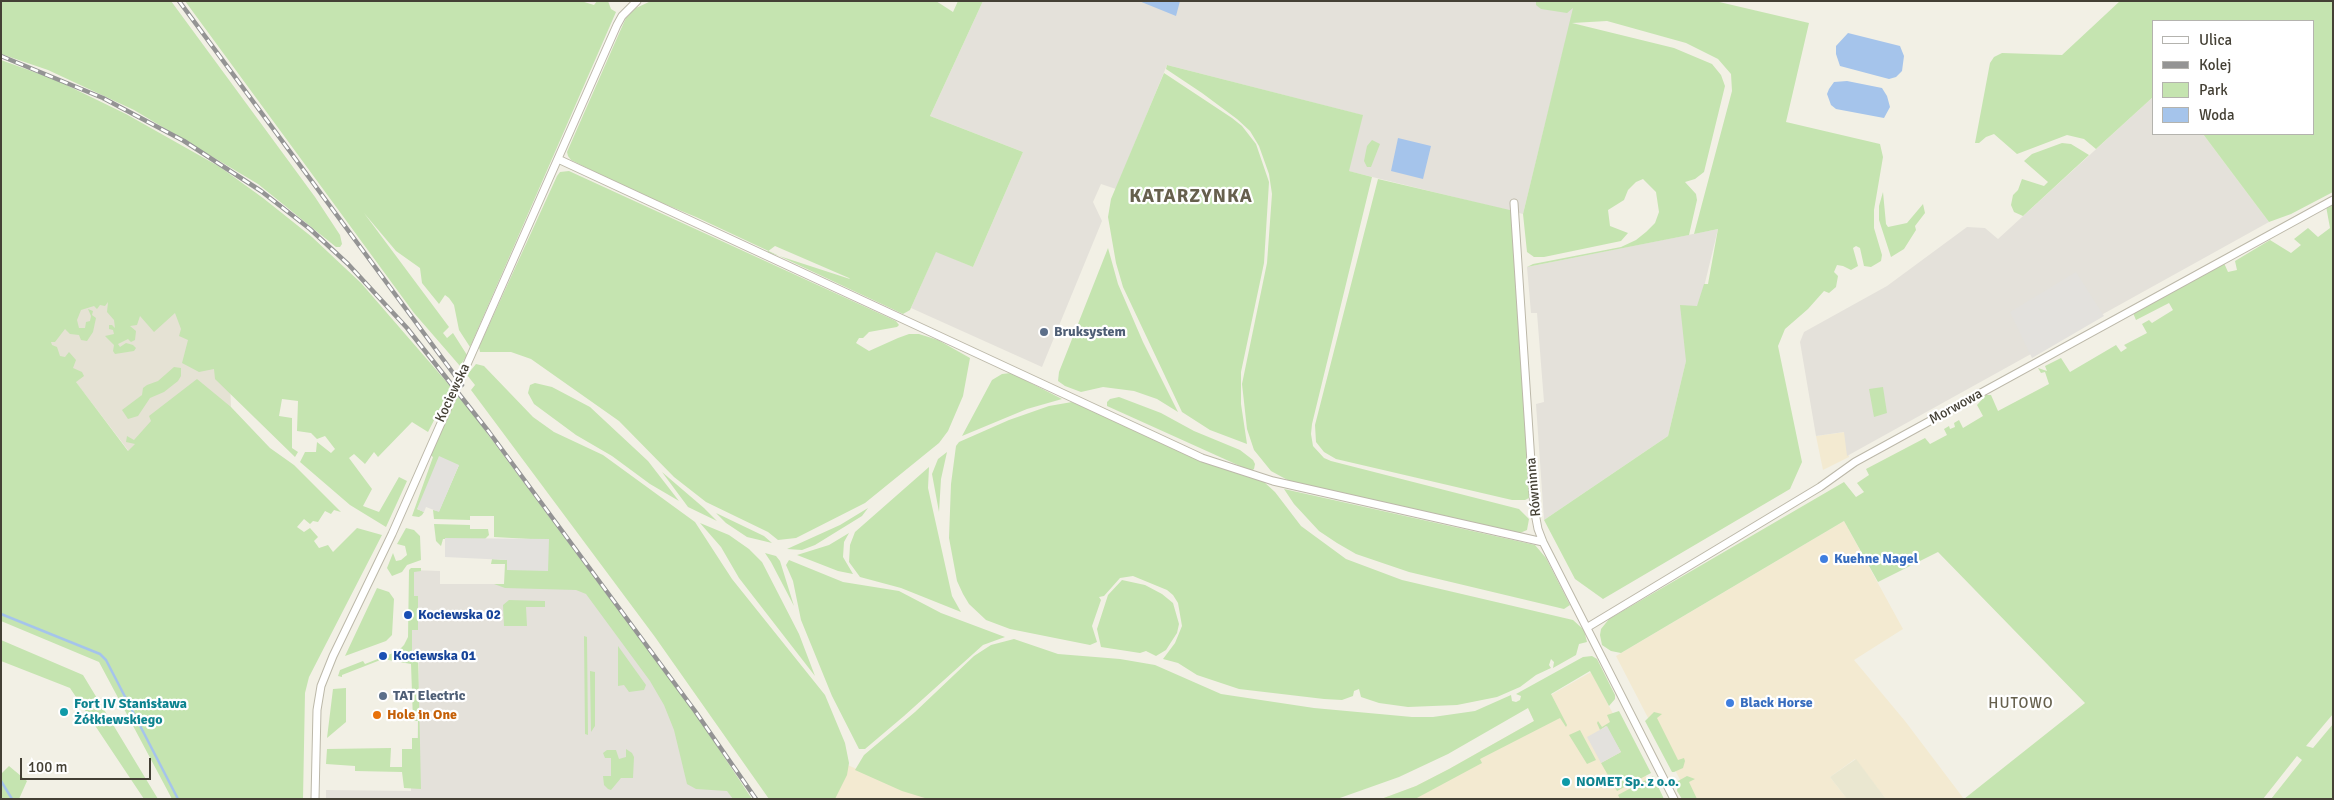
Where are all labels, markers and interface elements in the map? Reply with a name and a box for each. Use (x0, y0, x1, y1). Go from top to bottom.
legend (2152, 20, 2314, 135)
text: Ulica (2199, 31, 2232, 49)
text: Kolej (2199, 56, 2231, 74)
text: Park (2199, 81, 2228, 99)
text: Woda (2199, 106, 2235, 124)
district label: KATARZYNKA (1128, 186, 1254, 208)
place label: Bruksystem (1054, 324, 1126, 340)
marker: Bruksystem (1038, 326, 1050, 338)
street label: Kociewska (432, 361, 474, 425)
street label: Morwowa (1926, 386, 1986, 428)
street label: Równinna (1523, 457, 1545, 517)
place label: Kuehne Nagel (1834, 551, 1918, 567)
marker: Kuehne Nagel (1818, 553, 1830, 565)
place label: Kociewska 02 (418, 607, 501, 623)
marker: Kociewska 02 (402, 609, 414, 621)
place label: Kociewska 01 (393, 648, 476, 664)
marker: Kociewska 01 (377, 650, 389, 662)
place label: TAT Electric (393, 688, 465, 704)
marker: TAT Electric (377, 690, 389, 702)
place label: Black Horse (1740, 695, 1813, 711)
district label: HUTOWO (1988, 695, 2054, 713)
place label: Fort IV Stanisława Żółkiewskiego (74, 696, 187, 729)
marker: Black Horse (1724, 697, 1736, 709)
marker: Fort IV Stanisława Żółkiewskiego (58, 706, 70, 718)
place label: Hole in One (387, 707, 457, 723)
marker: Hole in One (371, 709, 383, 721)
scale bar (22, 748, 154, 780)
text: 100 m (28, 758, 68, 776)
place label: NOMET Sp. z o.o. (1576, 774, 1679, 790)
marker: NOMET Sp. z o.o. (1560, 776, 1572, 788)

